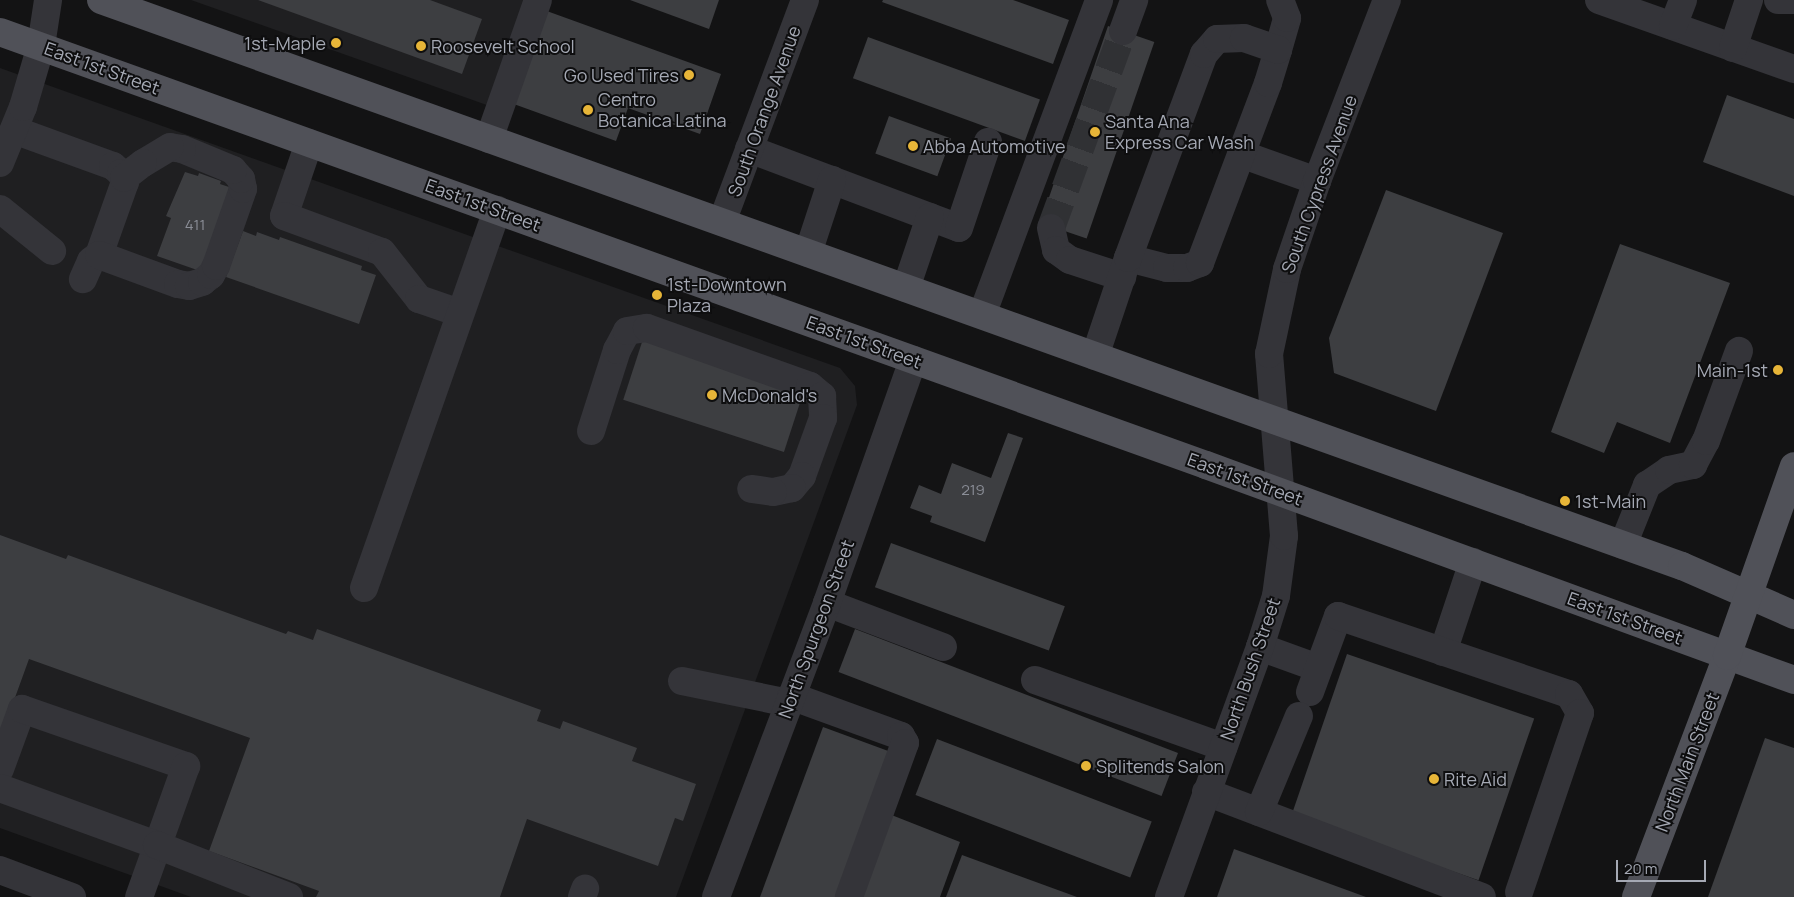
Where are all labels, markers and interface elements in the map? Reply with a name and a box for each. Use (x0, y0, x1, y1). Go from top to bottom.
street label: South Orange Avenue (723, 23, 805, 199)
place label: 1st-Maple (244, 32, 326, 54)
place label: Roosevelt School (431, 35, 575, 57)
street label: East 1st Street (42, 37, 162, 99)
marker: 1st-Maple (330, 37, 342, 49)
marker: Roosevelt School (415, 40, 427, 52)
place label: Go Used Tires (564, 64, 679, 86)
marker: Go Used Tires (683, 69, 695, 81)
place label: Centro Botanica Latina (598, 89, 727, 132)
street label: South Cypress Avenue (1277, 92, 1361, 276)
marker: Centro Botanica Latina (582, 104, 594, 116)
place label: Santa Ana Express Car Wash (1105, 111, 1254, 154)
marker: Santa Ana Express Car Wash (1089, 126, 1101, 138)
place label: Abba Automotive (923, 135, 1065, 157)
marker: Abba Automotive (907, 140, 919, 152)
street label: East 1st Street (423, 174, 543, 236)
house number: 411 (185, 216, 205, 234)
place label: 1st-Downtown Plaza (667, 274, 787, 316)
marker: 1st-Downtown Plaza (651, 289, 663, 301)
street label: East 1st Street (804, 311, 924, 373)
place label: Main-1st (1697, 359, 1768, 381)
marker: Main-1st (1772, 364, 1784, 376)
place label: McDonald's (722, 384, 817, 406)
marker: McDonald's (706, 389, 718, 401)
street label: East 1st Street (1185, 448, 1305, 510)
house number: 219 (961, 481, 985, 499)
place label: 1st-Main (1575, 490, 1646, 512)
marker: 1st-Main (1559, 495, 1571, 507)
street label: North Spurgeon Street (774, 537, 858, 721)
street label: East 1st Street (1565, 587, 1685, 649)
street label: North Bush Street (1215, 595, 1285, 743)
street label: North Main Street (1650, 689, 1724, 835)
place label: Splitends Salon (1096, 755, 1224, 777)
marker: Splitends Salon (1080, 760, 1092, 772)
place label: Rite Aid (1444, 768, 1507, 790)
marker: Rite Aid (1428, 773, 1440, 785)
scale bar (1619, 850, 1709, 882)
text: 20 m (1624, 858, 1657, 879)

